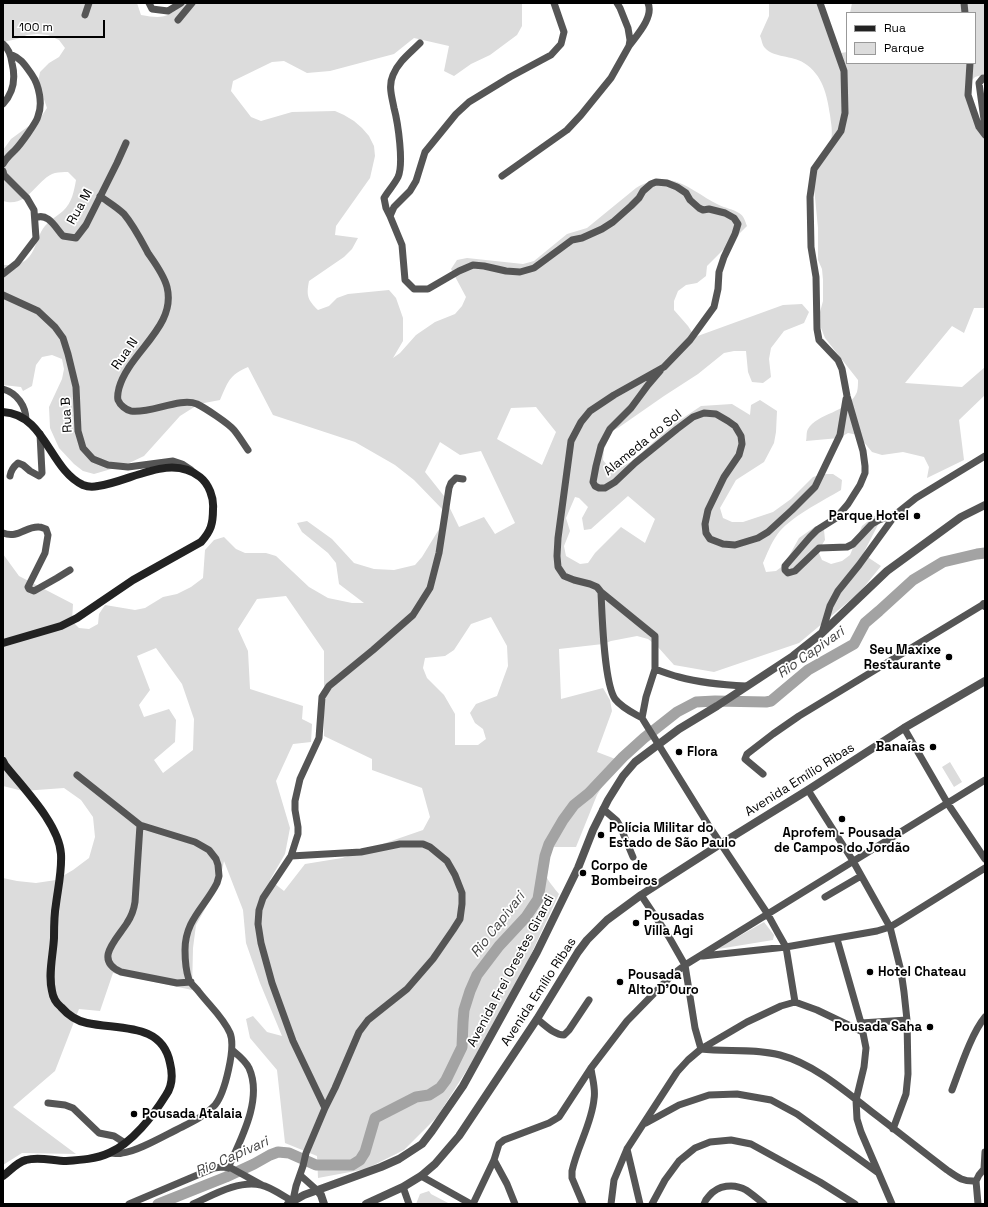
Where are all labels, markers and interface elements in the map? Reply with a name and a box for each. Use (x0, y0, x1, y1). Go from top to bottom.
scale bar (14, 12, 107, 38)
legend (846, 12, 976, 64)
text: 100 m (19, 19, 53, 35)
text: Rua (884, 20, 906, 36)
text: Parque (884, 40, 924, 56)
street label: Rua M (64, 187, 96, 227)
street label: Rua N (108, 335, 142, 373)
street label: Rua B (58, 397, 76, 433)
street label: Alameda do Sol (601, 407, 685, 479)
place label: Parque Hotel (829, 508, 909, 524)
marker: Parque Hotel (912, 511, 922, 521)
water label: Rio Capivari (774, 624, 848, 682)
place label: Seu Maxixe Restaurante (864, 642, 941, 673)
marker: Seu Maxixe Restaurante (944, 652, 954, 662)
place label: Banaías (876, 739, 925, 755)
street label: Avenida Emílio Ribas (742, 740, 858, 820)
marker: Banaías (928, 742, 938, 752)
place label: Flora (687, 744, 718, 760)
marker: Flora (674, 747, 684, 757)
marker: Aprofem - Pousada de Campos do Jordão (837, 814, 847, 824)
place label: Polícia Militar do Estado de São Paulo (609, 820, 736, 851)
place label: Aprofem - Pousada de Campos do Jordão (774, 825, 910, 856)
marker: Polícia Militar do Estado de São Paulo (596, 830, 606, 840)
place label: Corpo de Bombeiros (591, 858, 658, 889)
marker: Corpo de Bombeiros (578, 868, 588, 878)
water label: Rio Capivari (467, 889, 529, 961)
street label: Avenida Frei Orestes Girardi (464, 892, 558, 1050)
place label: Pousadas Villa Agi (644, 908, 704, 939)
marker: Pousadas Villa Agi (631, 918, 641, 928)
street label: Avenida Emílio Ribas (498, 935, 580, 1049)
place label: Hotel Chateau (878, 964, 966, 980)
place label: Pousada Alto D'Ouro (628, 967, 699, 998)
marker: Hotel Chateau (865, 967, 875, 977)
marker: Pousada Alto D'Ouro (615, 977, 625, 987)
place label: Pousada Saha (834, 1019, 922, 1035)
marker: Pousada Saha (925, 1022, 935, 1032)
place label: Pousada Atalaia (142, 1106, 242, 1122)
marker: Pousada Atalaia (129, 1109, 139, 1119)
water label: Rio Capivari (193, 1133, 271, 1181)

